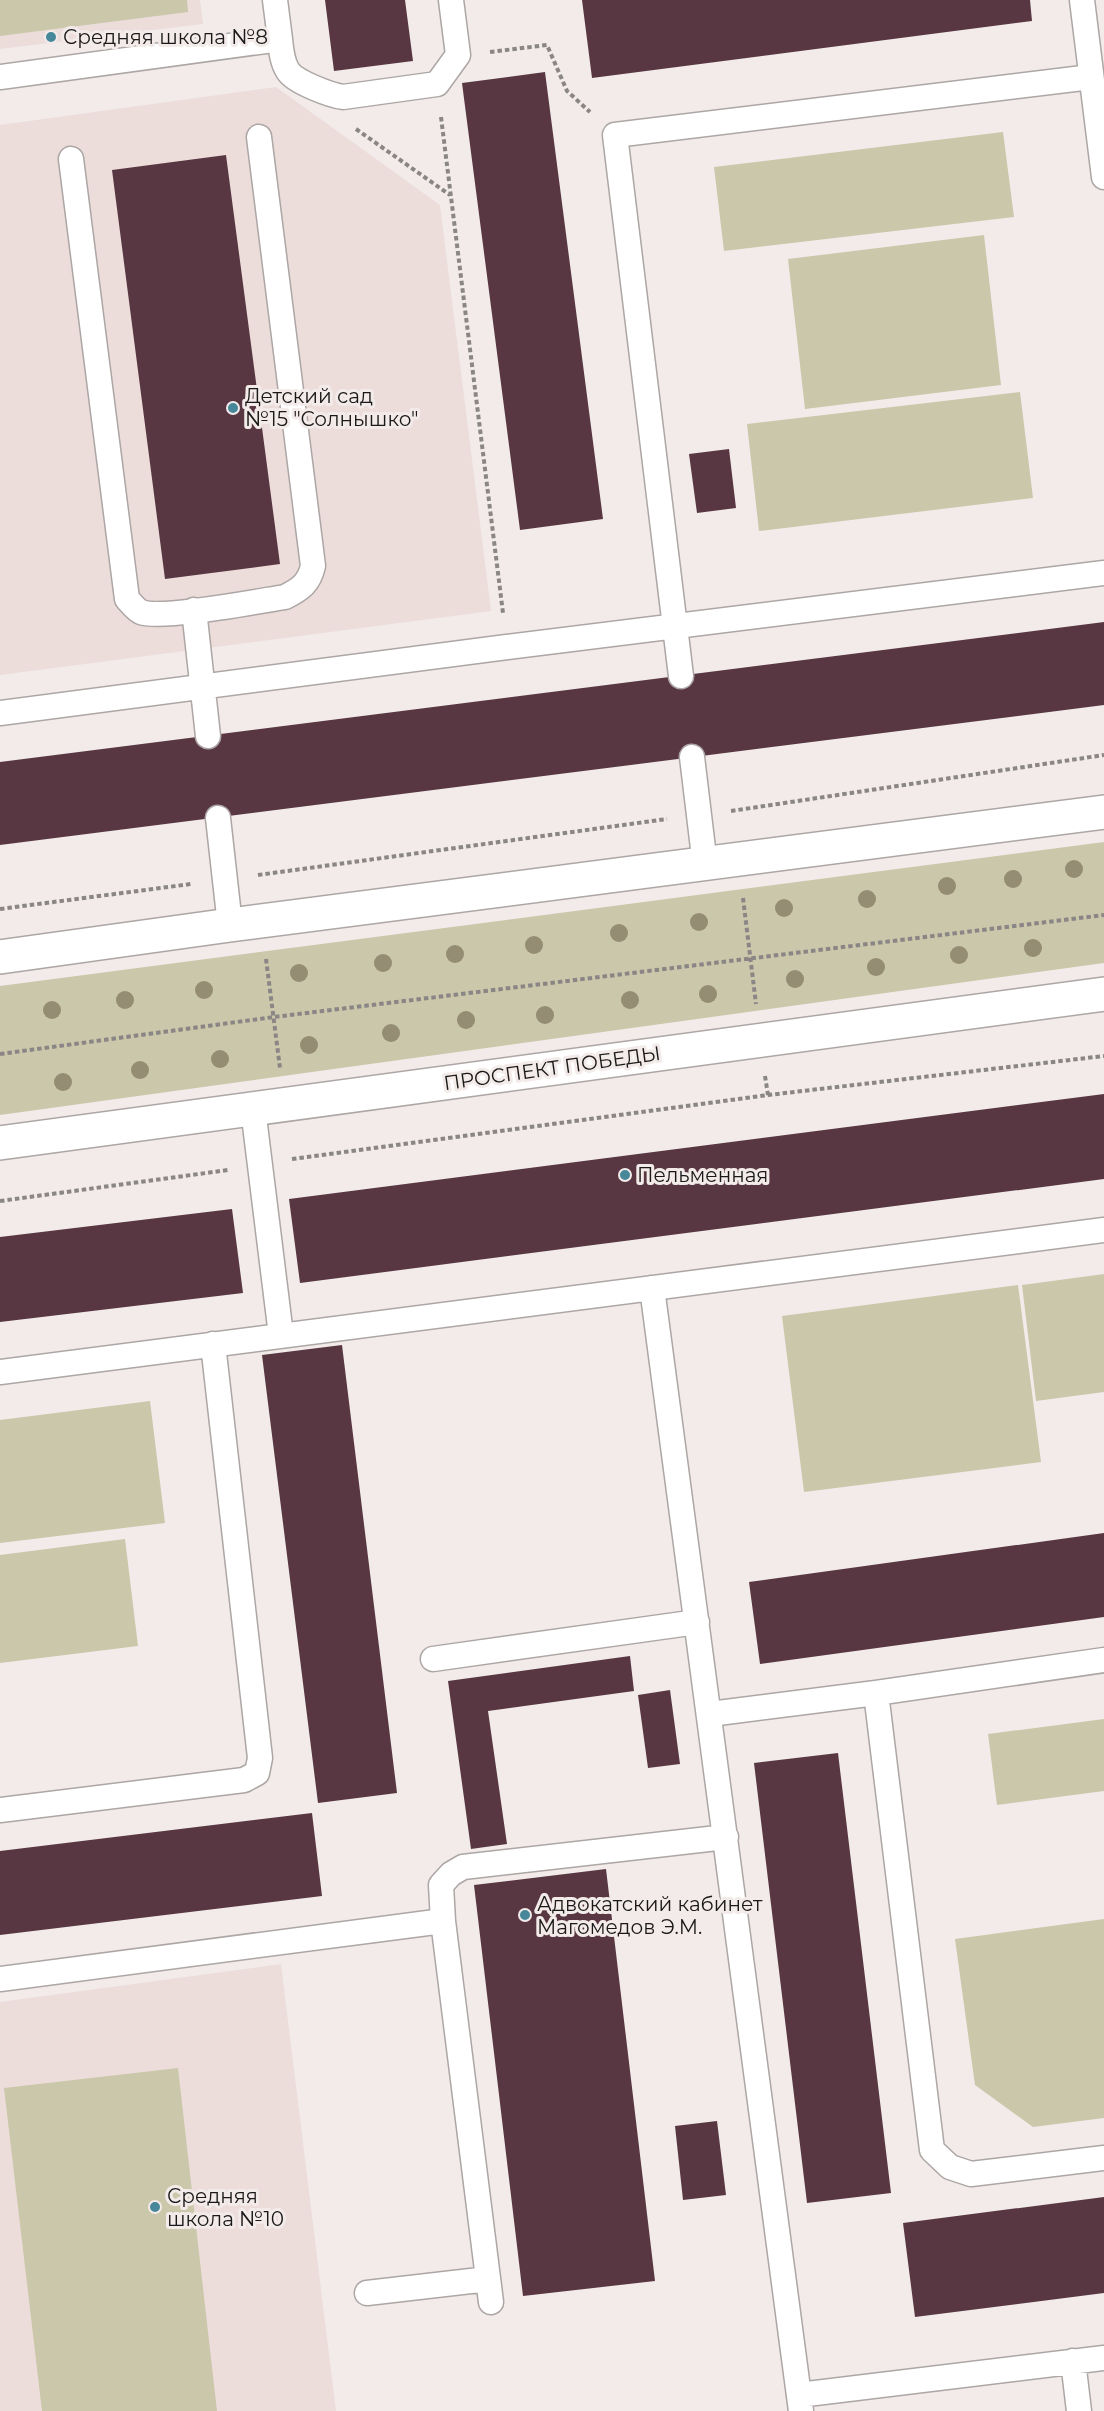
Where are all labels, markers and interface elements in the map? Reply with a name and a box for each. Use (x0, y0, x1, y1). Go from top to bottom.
place label: Средняя школа №8 (63, 25, 268, 49)
marker: Средняя школа №8 (44, 30, 58, 44)
place label: Детский сад №15 "Солнышко" (245, 384, 419, 431)
marker: Детский сад №15 "Солнышко" (226, 401, 240, 415)
street label: ПРОСПЕКТ ПОБЕДЫ (442, 1041, 662, 1095)
place label: Пельменная (637, 1163, 768, 1187)
marker: Пельменная (618, 1168, 632, 1182)
place label: Адвокатский кабинет Магомедов Э.М. (537, 1892, 763, 1939)
marker: Адвокатский кабинет Магомедов Э.М. (518, 1908, 532, 1922)
place label: Средняя школа №10 (167, 2184, 284, 2231)
marker: Средняя школа №10 (148, 2200, 162, 2214)

